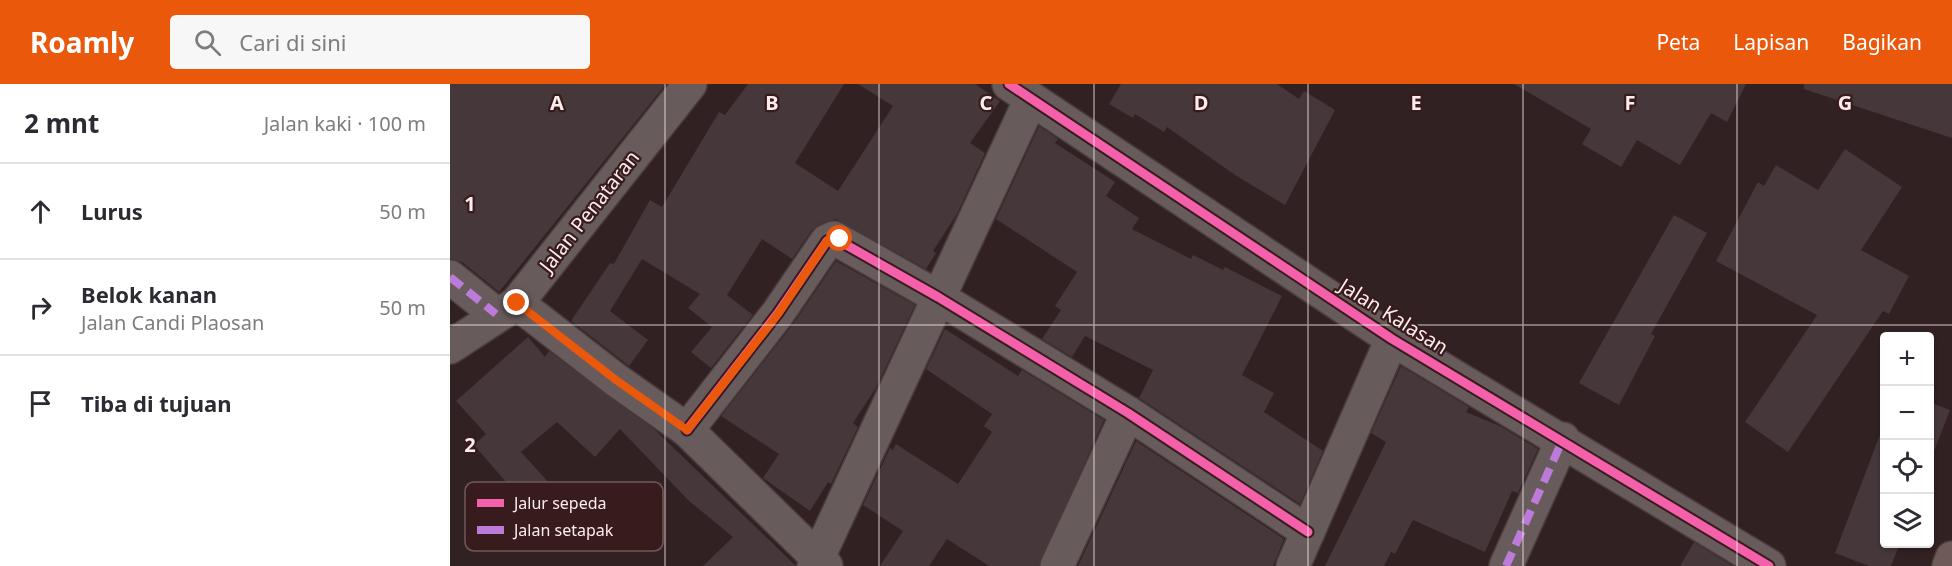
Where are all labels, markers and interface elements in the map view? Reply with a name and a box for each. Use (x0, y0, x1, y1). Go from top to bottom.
search box (170, 15, 590, 69)
text: Roamly (30, 23, 134, 61)
icon: search (191, 26, 224, 59)
text: Cari di sini (239, 27, 346, 57)
text: Peta (1656, 28, 1700, 56)
text: Lapisan (1733, 28, 1809, 56)
text: Bagikan (1842, 28, 1922, 56)
text: A (550, 89, 564, 116)
text: B (765, 89, 779, 116)
text: C (980, 89, 993, 116)
text: D (1194, 89, 1208, 116)
text: E (1410, 89, 1422, 116)
text: F (1625, 89, 1635, 116)
text: G (1838, 89, 1852, 116)
text: 2 mnt (24, 105, 99, 141)
text: Jalan kaki · 100 m (264, 110, 426, 137)
street label: Jalan Penataran (532, 145, 645, 279)
text: 1 (464, 190, 476, 217)
icon: ahead (24, 195, 57, 228)
text: Lurus (81, 196, 143, 226)
text: 50 m (379, 198, 426, 225)
route start (826, 225, 852, 251)
street label: Jalan Kalasan (1333, 271, 1454, 360)
text: Belok kanan (81, 279, 217, 309)
route end (503, 289, 529, 315)
icon: right (24, 291, 57, 324)
text: 50 m (379, 294, 426, 321)
text: Jalan Candi Plaosan (81, 309, 264, 336)
map controls (1880, 332, 1934, 548)
button: + (1880, 332, 1934, 386)
button: − (1880, 386, 1934, 440)
icon: arrive (24, 387, 57, 420)
text: Tiba di tujuan (81, 388, 231, 418)
text: 2 (464, 431, 476, 458)
button: locate (1880, 440, 1934, 494)
legend (465, 482, 663, 551)
text: Jalur sepeda (512, 492, 607, 514)
button: layers (1880, 494, 1934, 548)
text: Jalan setapak (512, 519, 614, 541)

